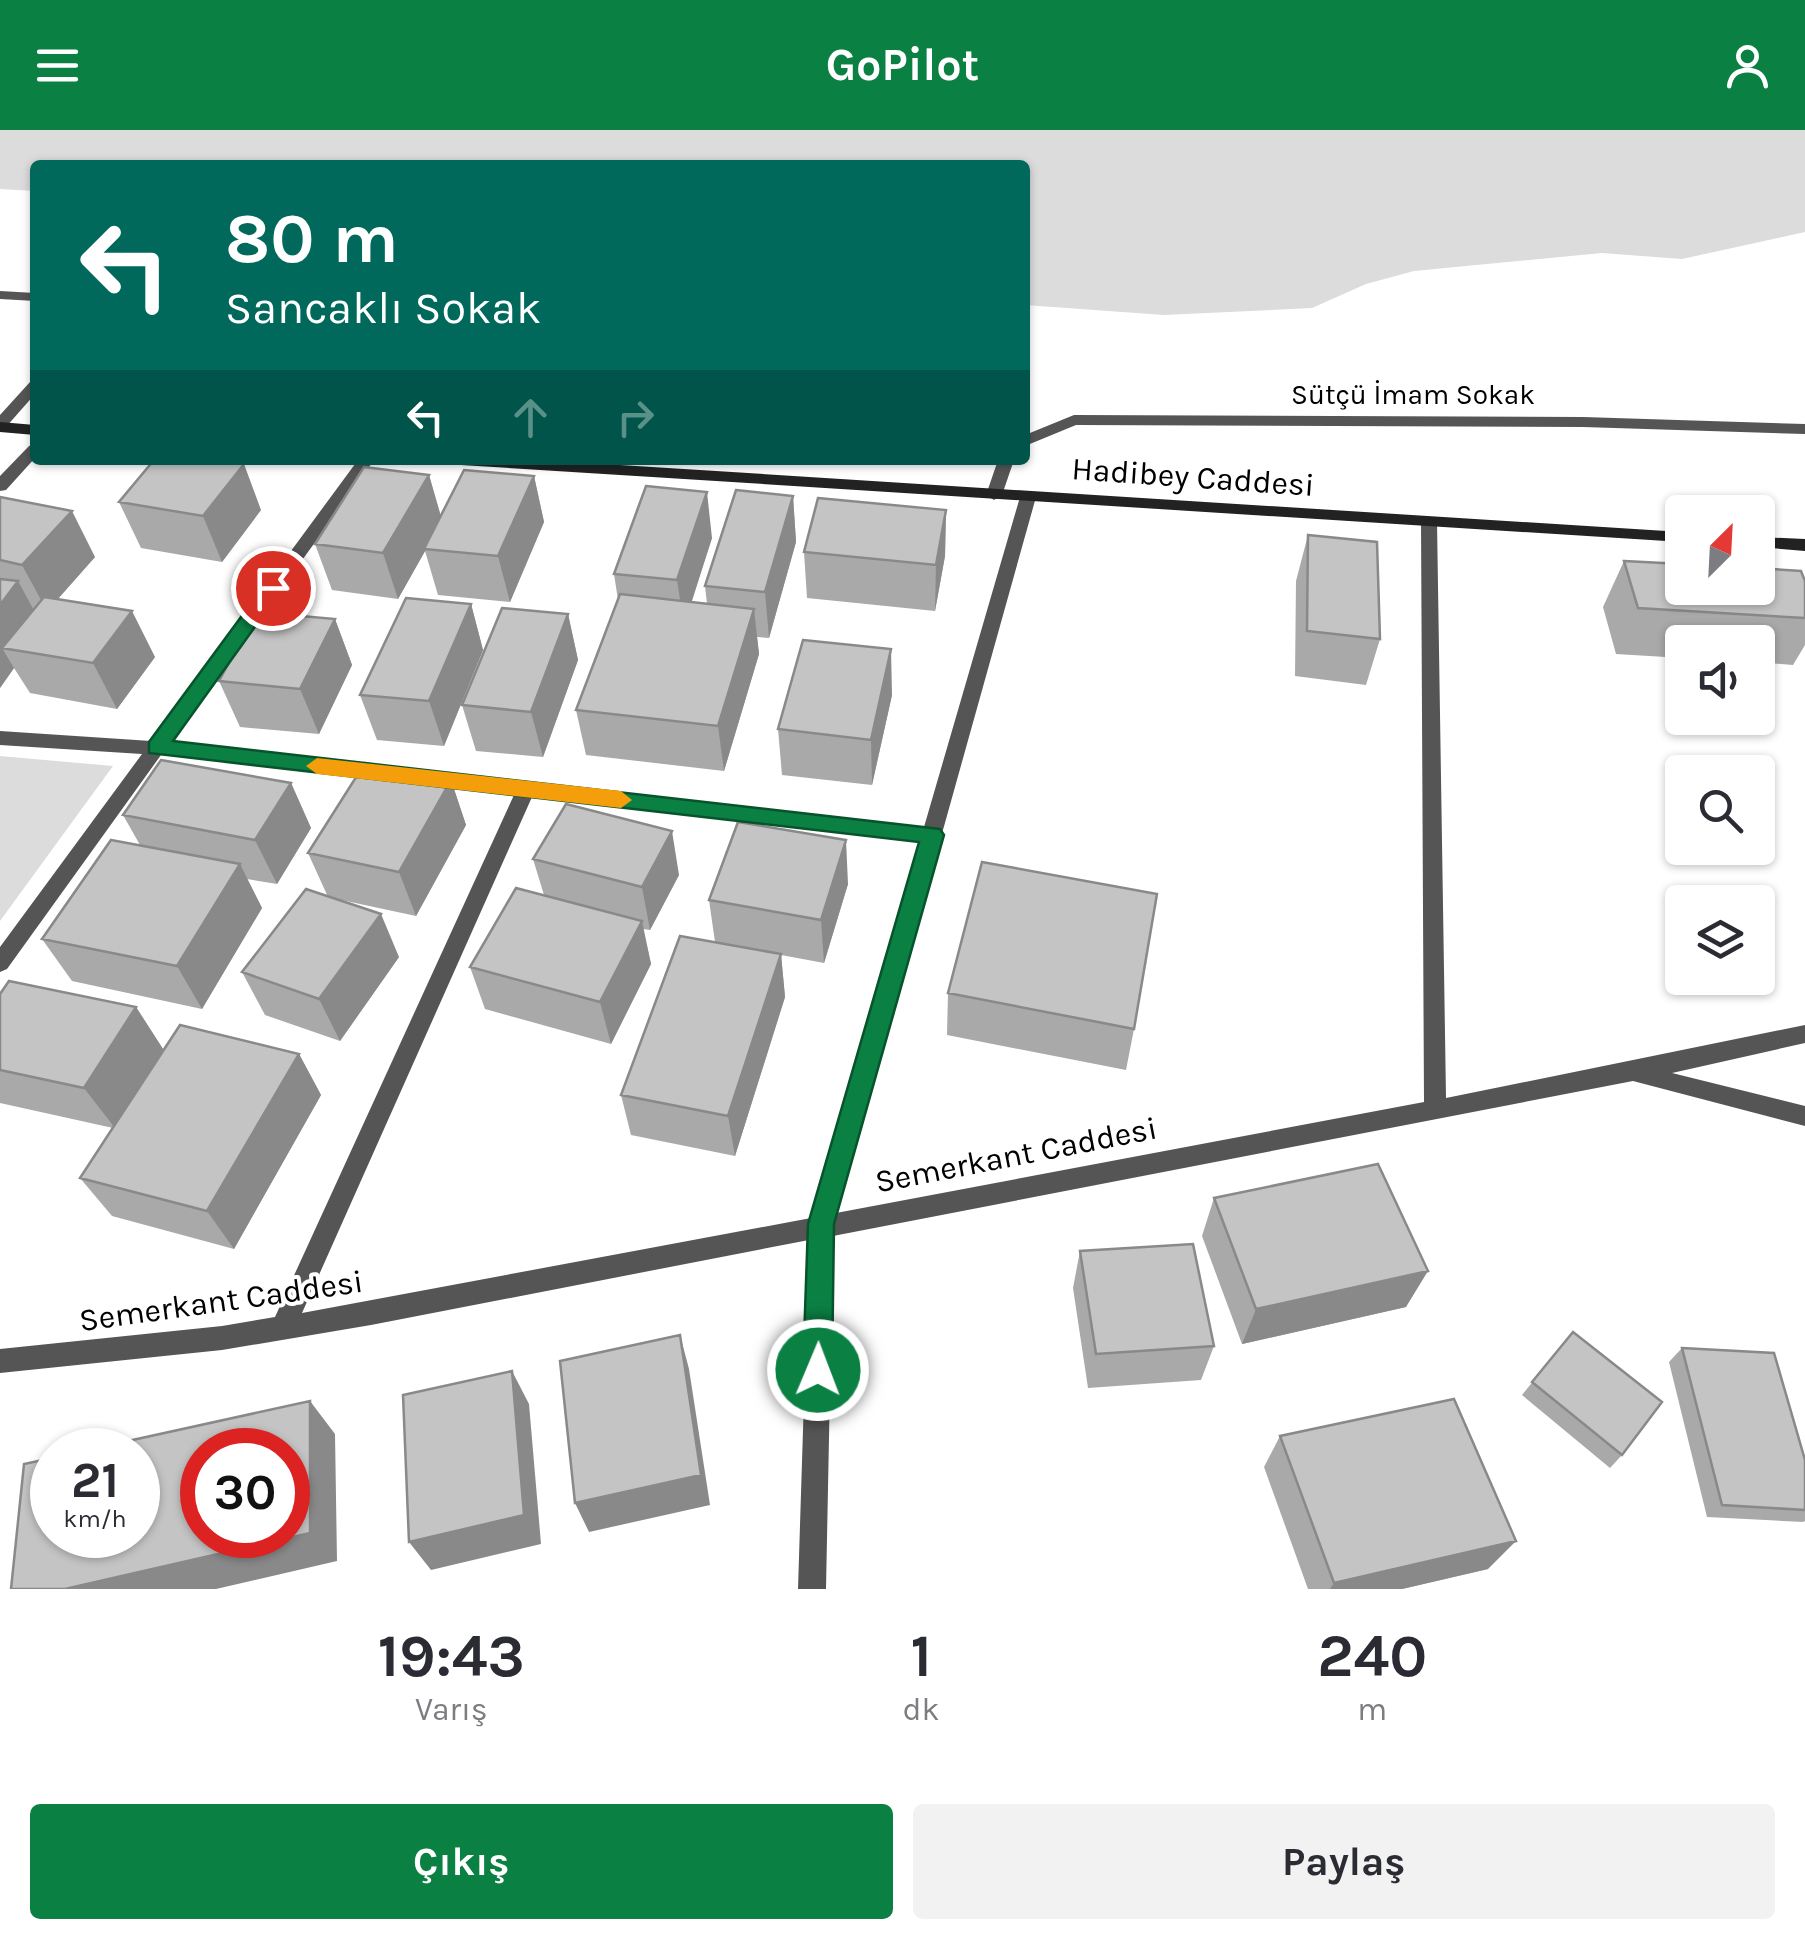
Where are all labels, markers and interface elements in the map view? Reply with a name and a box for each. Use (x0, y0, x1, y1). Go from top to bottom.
icon: menu (30, 38, 85, 93)
icon: person (1720, 38, 1775, 93)
text: GoPilot (826, 39, 979, 91)
text: 80 m (225, 198, 399, 280)
icon: left (60, 200, 190, 330)
text: Sancaklı Sokak (225, 282, 541, 334)
street label: Sütçü İmam Sokak (1291, 378, 1535, 411)
icon: left (398, 390, 453, 445)
icon: ahead (503, 390, 558, 445)
icon: right (608, 390, 663, 445)
street label: Hadibey Caddesi (1070, 450, 1316, 504)
north arrow (1665, 495, 1775, 605)
map controls (1665, 495, 1775, 995)
pin (231, 546, 316, 631)
icon: arrive (246, 561, 301, 616)
button: sound (1665, 625, 1775, 735)
button: search (1665, 755, 1775, 865)
button: layers (1665, 885, 1775, 995)
street label: Semerkant Caddesi (872, 1110, 1160, 1200)
street label: Semerkant Caddesi (77, 1263, 365, 1339)
position arrow (766, 1318, 870, 1422)
speed limit sign: 30 (180, 1428, 310, 1558)
text: 21 (71, 1451, 119, 1510)
text: km/h (63, 1504, 127, 1533)
text: 19:43 (378, 1621, 525, 1691)
text: 1 (910, 1621, 932, 1691)
text: 240 (1317, 1621, 1427, 1691)
text: Varış (415, 1691, 488, 1728)
text: dk (903, 1691, 940, 1728)
text: m (1357, 1691, 1387, 1728)
button: Çıkış (30, 1804, 893, 1919)
button: Paylaş (913, 1804, 1775, 1919)

